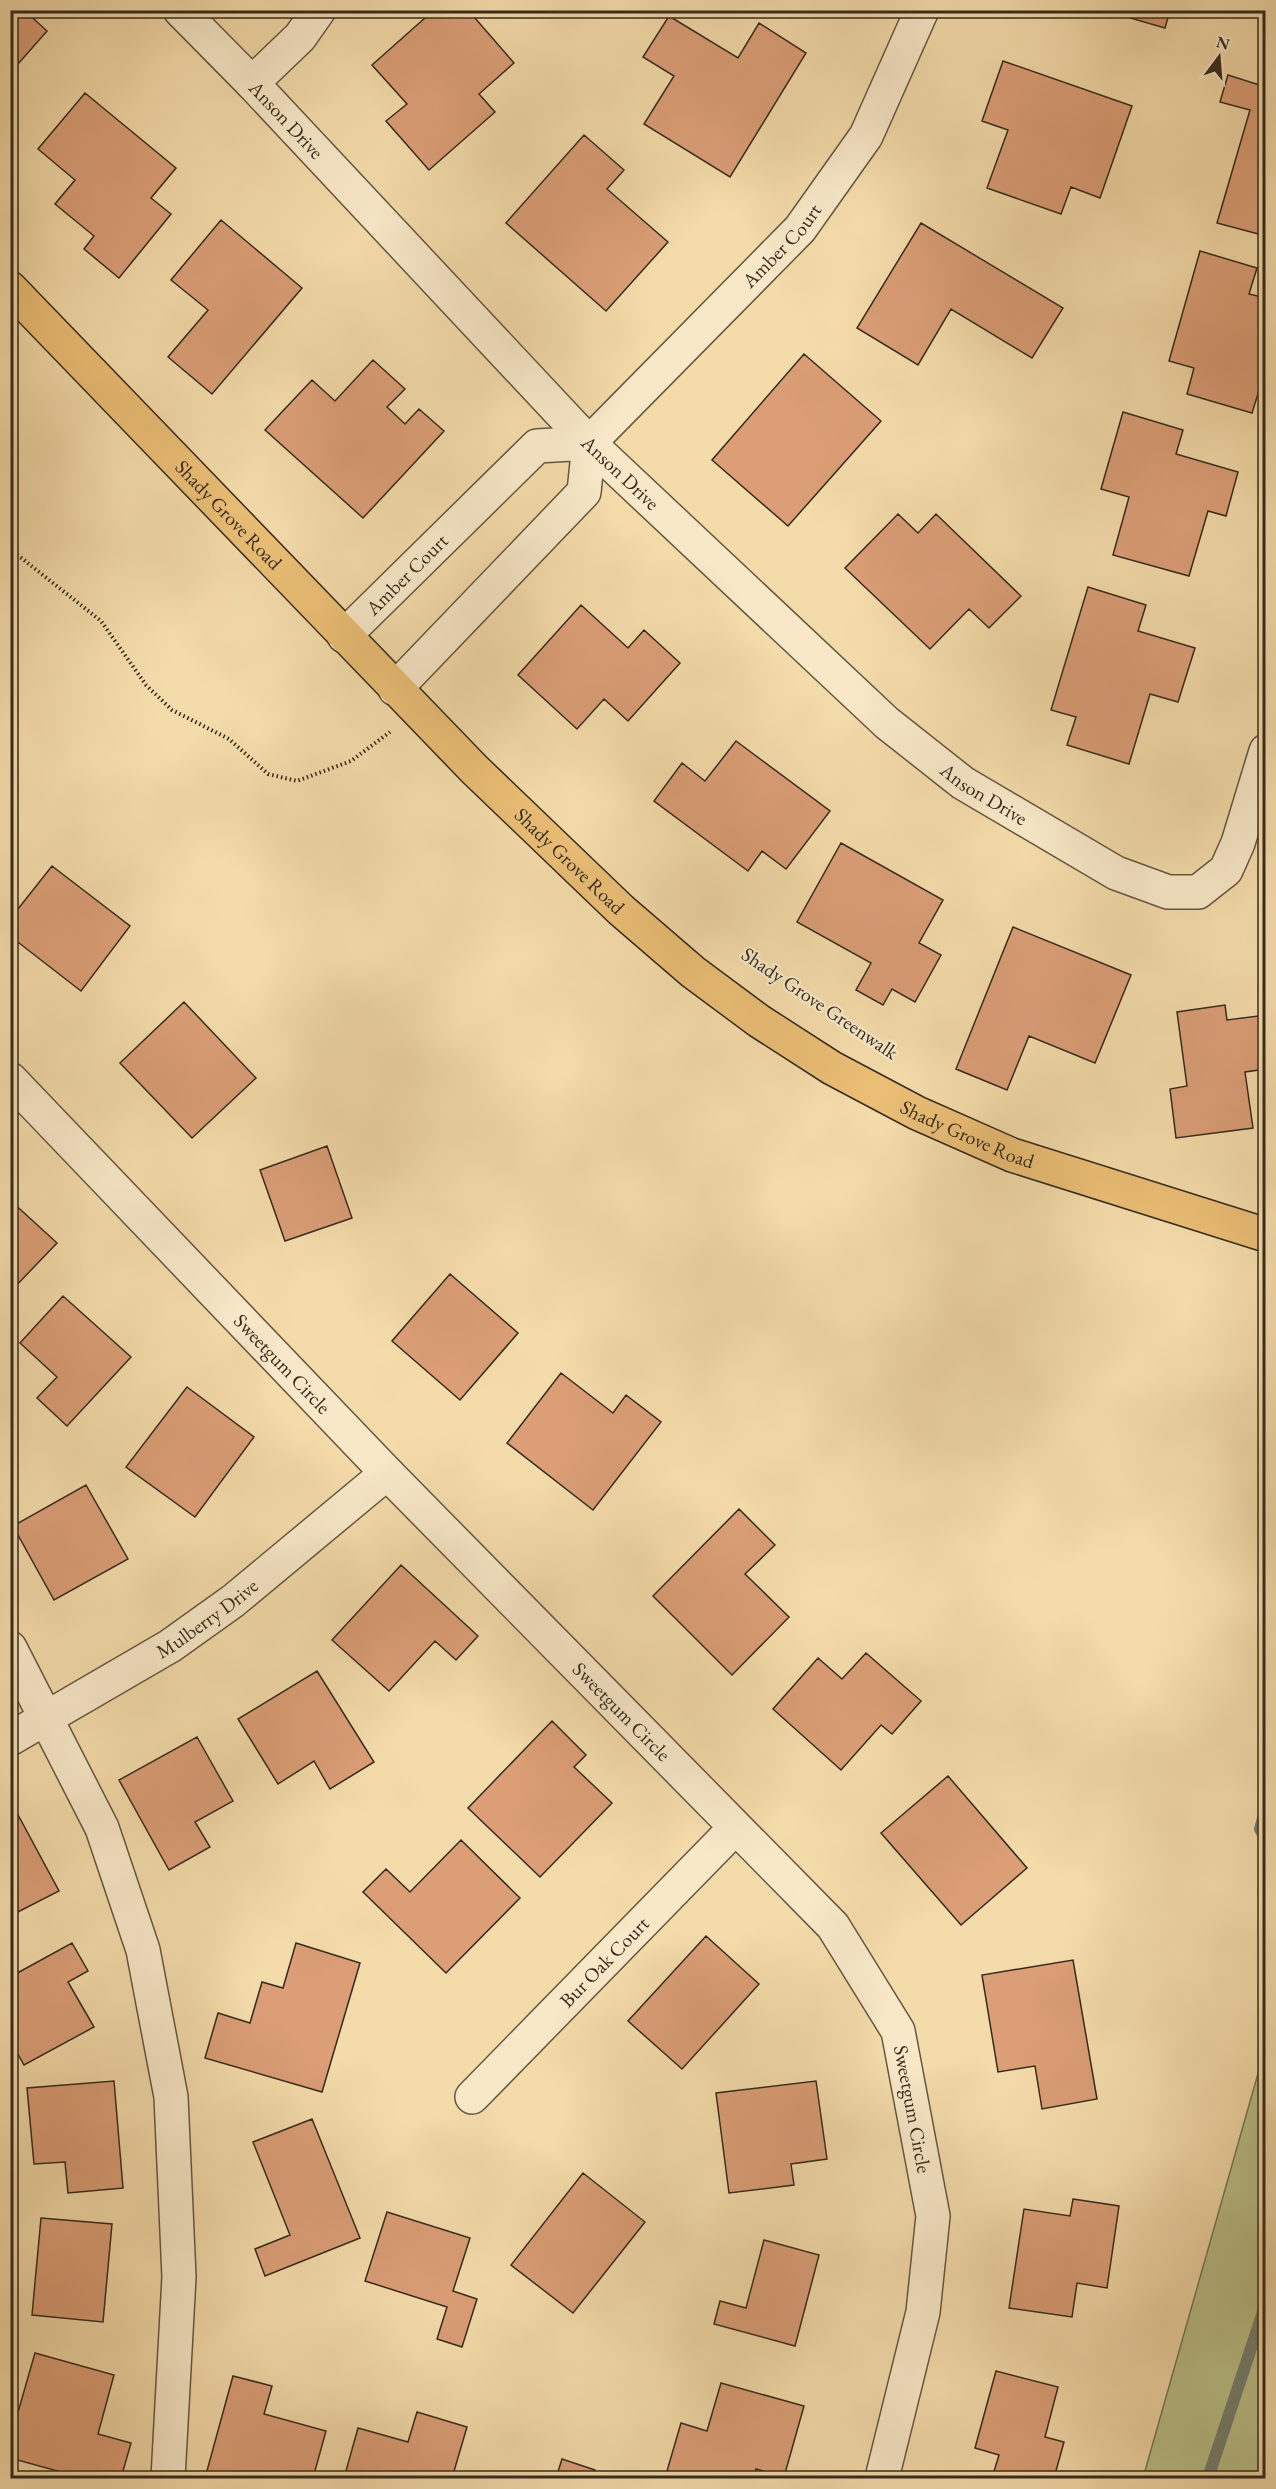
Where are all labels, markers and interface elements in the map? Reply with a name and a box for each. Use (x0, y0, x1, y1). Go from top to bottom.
north arrow (1189, 27, 1249, 87)
text: N (1214, 31, 1232, 55)
street label: Anson Drive (243, 74, 330, 165)
street label: Amber Court (736, 198, 827, 294)
street label: Anson Drive (575, 429, 665, 516)
street label: Shady Grove Road (170, 454, 288, 576)
street label: Amber Court (359, 527, 454, 621)
street label: Anson Drive (934, 756, 1032, 831)
street label: Shady Grove Road (509, 802, 631, 920)
street label: Shady Grove Greenwalk (737, 941, 904, 1065)
street label: Shady Grove Road (896, 1094, 1038, 1174)
street label: Sweetgum Circle (228, 1308, 337, 1420)
street label: Mulberry Drive (151, 1573, 264, 1664)
street label: Sweetgum Circle (567, 1656, 677, 1767)
street label: Bur Oak Court (554, 1910, 655, 2013)
street label: Sweetgum Circle (888, 2043, 938, 2175)

